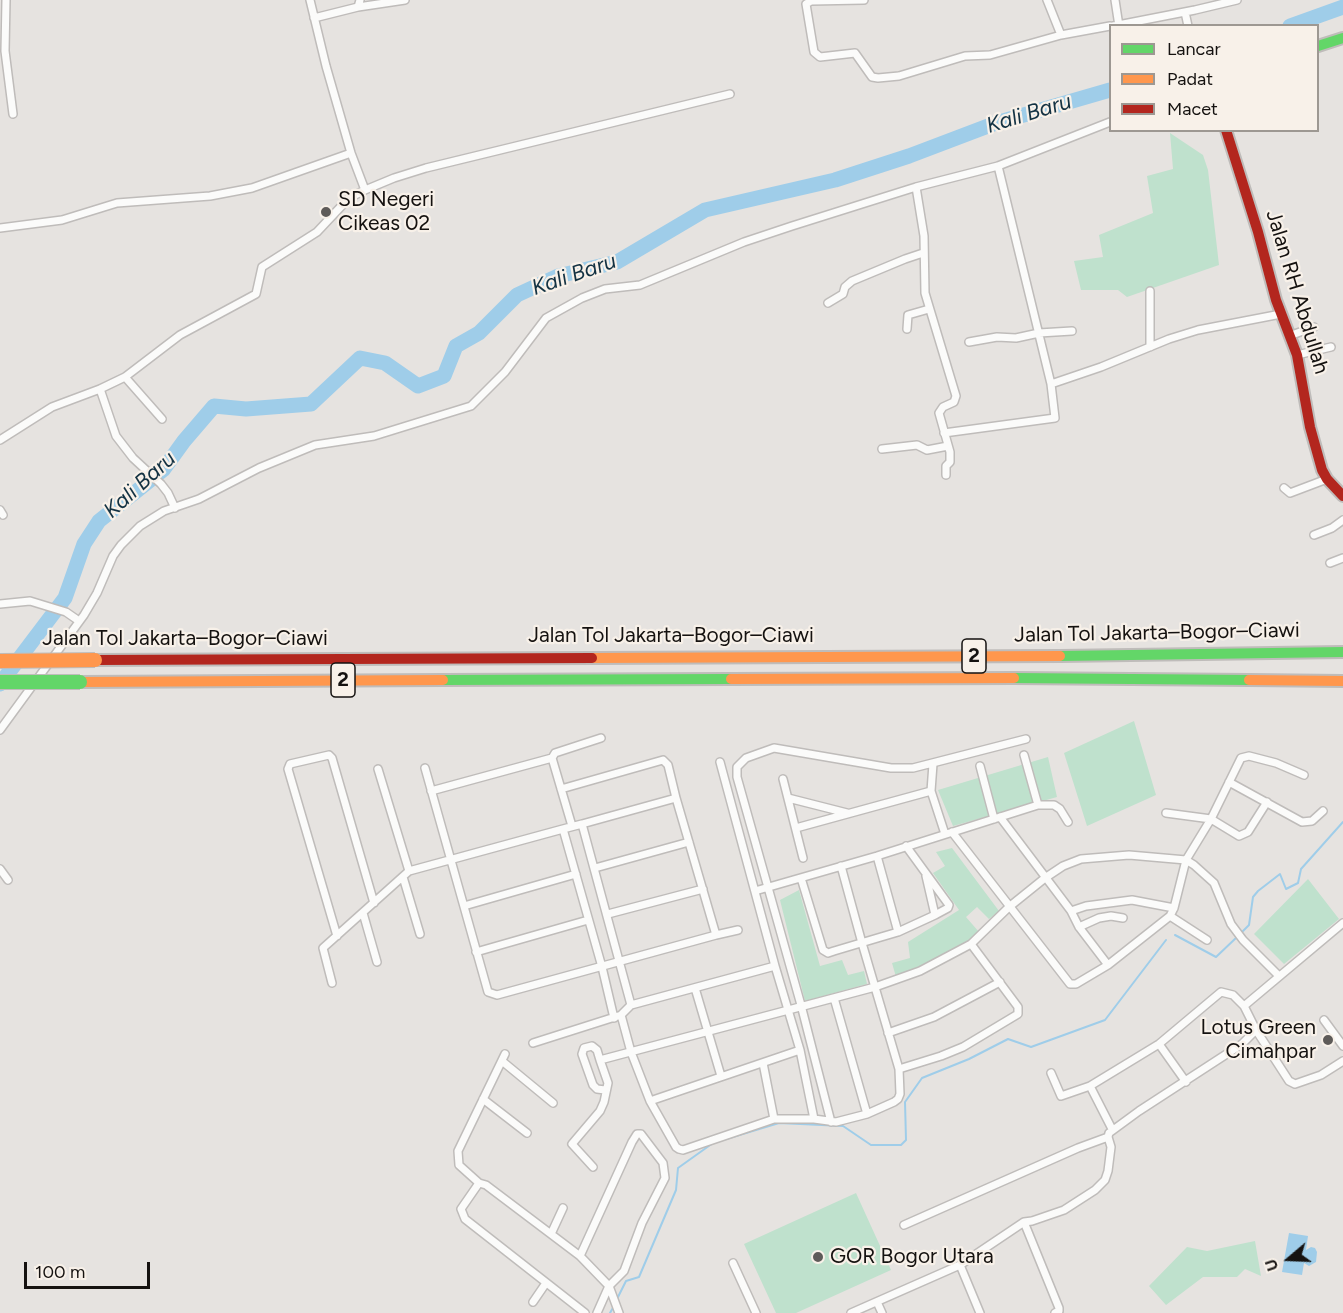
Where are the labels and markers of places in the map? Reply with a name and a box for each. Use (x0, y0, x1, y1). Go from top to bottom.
place label: SD Negeri Cikeas 02 (338, 187, 434, 237)
marker: SD Negeri Cikeas 02 (319, 205, 333, 219)
place label: Lotus Green Cimahpar (1201, 1015, 1316, 1065)
marker: Lotus Green Cimahpar (1321, 1033, 1335, 1047)
place label: GOR Bogor Utara (830, 1244, 994, 1270)
marker: GOR Bogor Utara (811, 1250, 825, 1264)

